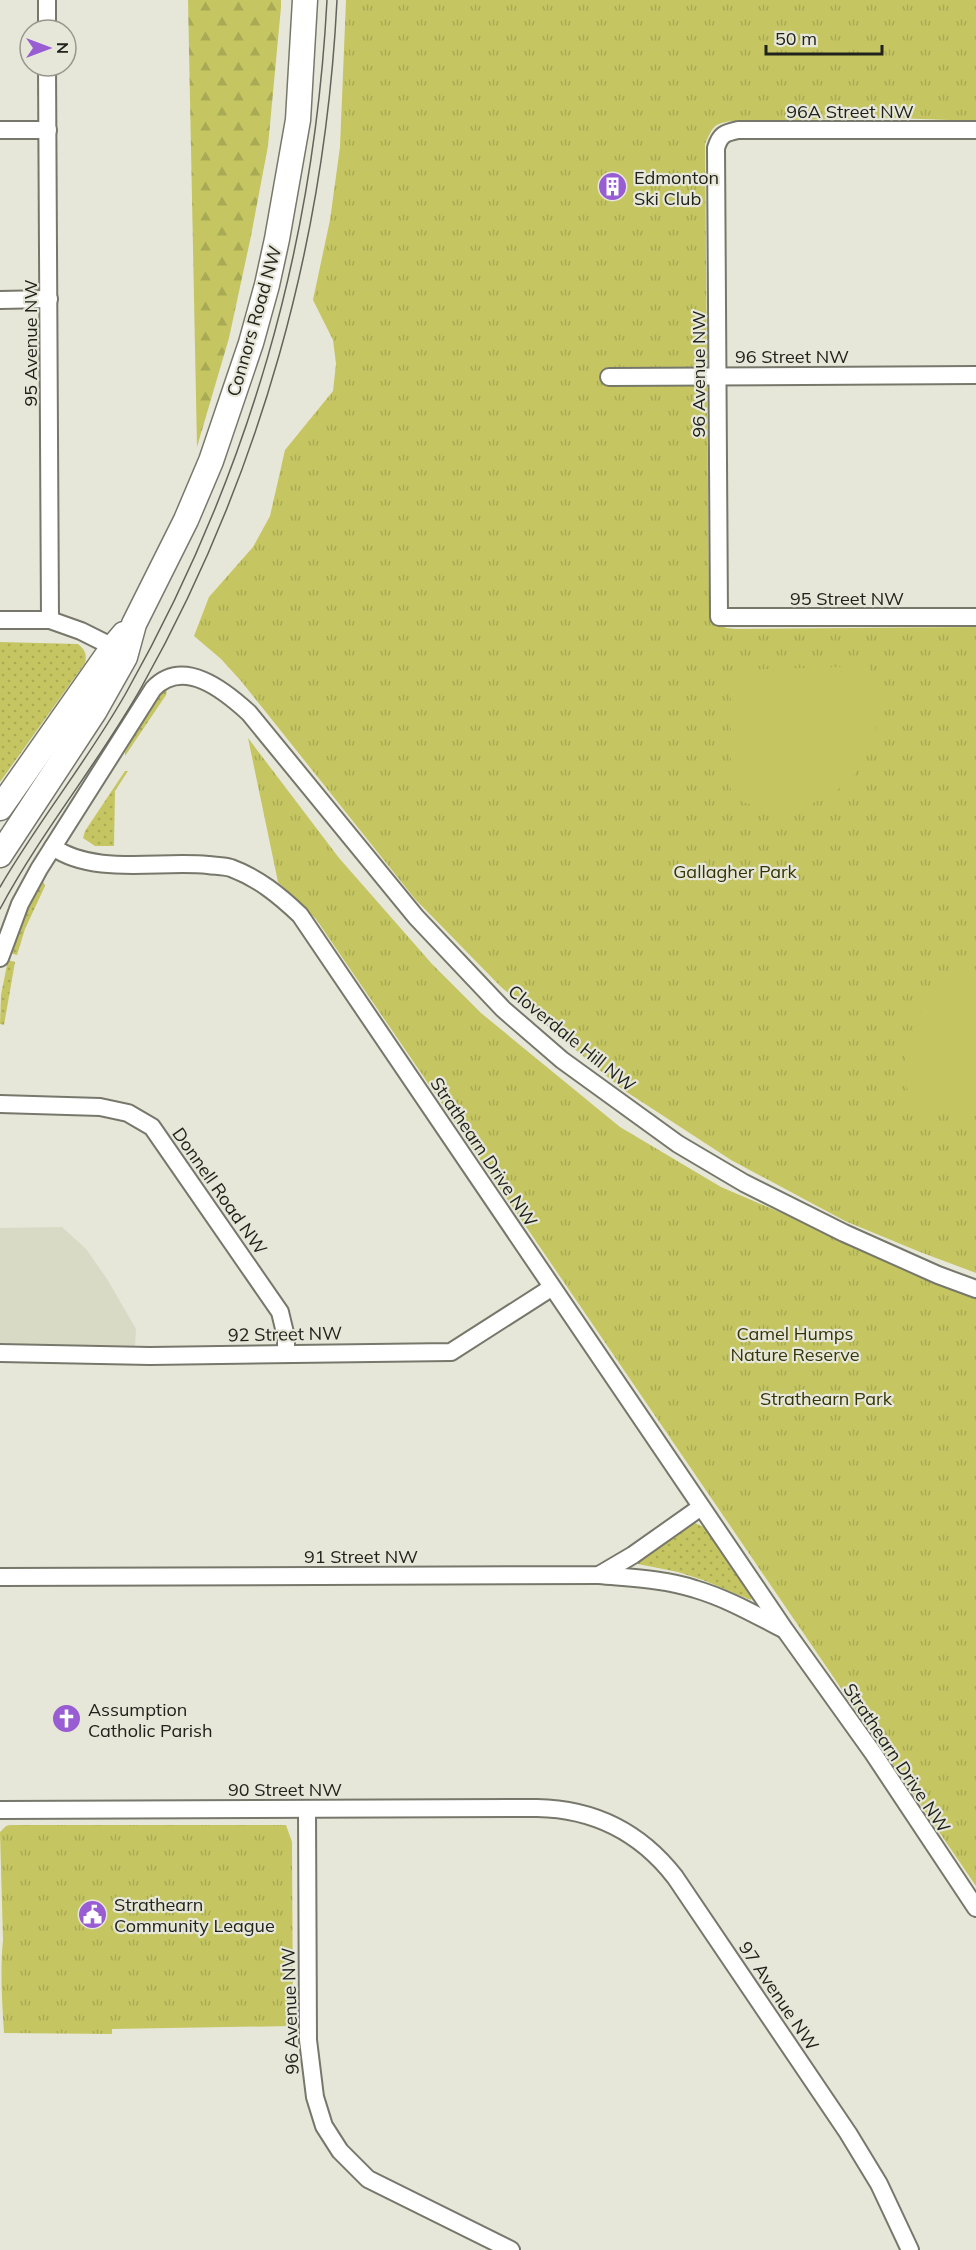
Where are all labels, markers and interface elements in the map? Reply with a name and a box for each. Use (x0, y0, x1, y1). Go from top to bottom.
north arrow (18, 18, 78, 78)
scale bar (766, 18, 882, 56)
text: 50 m (775, 27, 817, 50)
text: N (53, 42, 73, 54)
street label: 96A Street NW (786, 100, 914, 123)
place label: Edmonton Ski Club (634, 166, 719, 210)
building icon: Edmonton Ski Club (597, 171, 629, 203)
street label: Connors Road NW (221, 243, 287, 399)
street label: 95 Avenue NW (19, 279, 42, 407)
street label: 96 Avenue NW (687, 310, 710, 438)
street label: 96 Street NW (735, 345, 849, 368)
street label: 95 Street NW (790, 587, 904, 610)
park label: Gallagher Park (673, 860, 798, 883)
street label: Cloverdale Hill NW (504, 979, 640, 1097)
street label: Strathearn Drive NW (425, 1073, 543, 1231)
street label: Donnell Road NW (168, 1123, 272, 1259)
street label: 92 Street NW (228, 1322, 342, 1346)
park label: Camel Humps Nature Reserve (731, 1322, 859, 1366)
park label: Strathearn Park (760, 1387, 893, 1410)
street label: 91 Street NW (304, 1545, 418, 1568)
street label: Strathearn Drive NW (838, 1679, 956, 1837)
place label: Assumption Catholic Parish (88, 1698, 213, 1742)
church icon: Assumption Catholic Parish (51, 1703, 83, 1735)
street label: 90 Street NW (228, 1778, 342, 1801)
place label: Strathearn Community League (114, 1893, 275, 1937)
public building icon: Strathearn Community League (77, 1898, 109, 1930)
street label: 97 Avenue NW (734, 1937, 824, 2055)
street label: 96 Avenue NW (276, 1947, 304, 2075)

